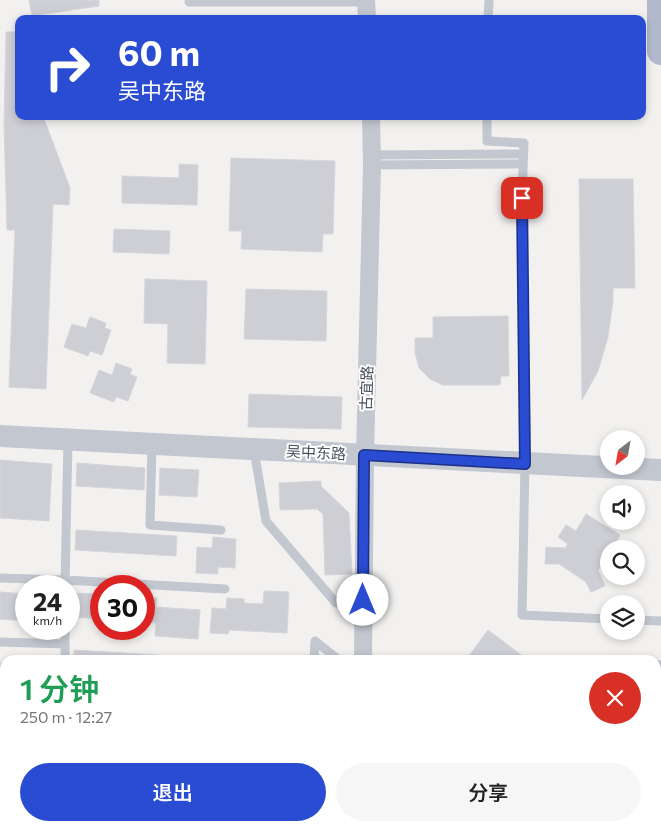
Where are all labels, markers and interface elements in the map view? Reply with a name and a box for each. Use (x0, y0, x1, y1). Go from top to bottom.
text: 60 m (118, 30, 200, 73)
icon: right (35, 35, 100, 100)
text: 吴中东路 (118, 77, 206, 104)
pin (501, 177, 543, 219)
icon: arrive (508, 184, 536, 212)
street label: 古宜路 (356, 365, 376, 411)
north arrow (600, 430, 645, 475)
map controls (600, 430, 645, 640)
street label: 吴中东路 (286, 441, 346, 463)
button: sound (600, 485, 645, 530)
button: search (600, 540, 645, 585)
position arrow (336, 573, 388, 625)
speed limit sign: 30 (90, 575, 155, 640)
text: 24 (33, 586, 62, 616)
button: layers (600, 595, 645, 640)
text: km/h (33, 613, 62, 627)
text: 1 分钟 (20, 669, 99, 706)
button: close (589, 672, 641, 724)
text: 250 m · 12:27 (20, 707, 112, 726)
button: 退出 (20, 763, 326, 821)
button: 分享 (336, 763, 641, 821)

